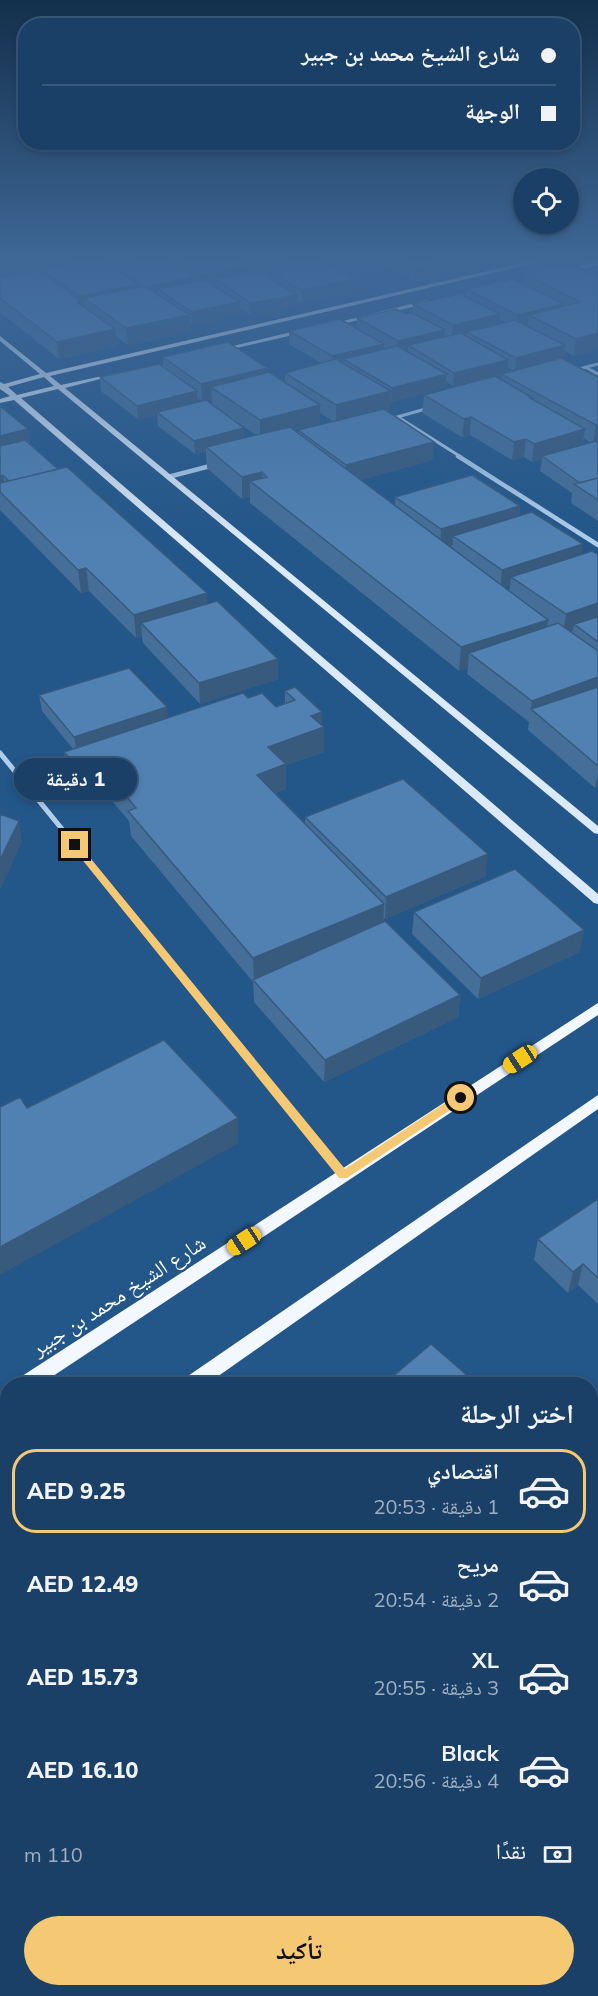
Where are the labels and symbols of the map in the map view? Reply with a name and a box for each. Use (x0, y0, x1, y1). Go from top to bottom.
callout: 1 دقيقة (14, 758, 136, 800)
route end (61, 831, 88, 858)
car (500, 1042, 540, 1076)
route start (447, 1084, 474, 1111)
car (224, 1224, 264, 1258)
street label: شارع الشيخ محمد بن جبير (25, 1229, 211, 1362)

